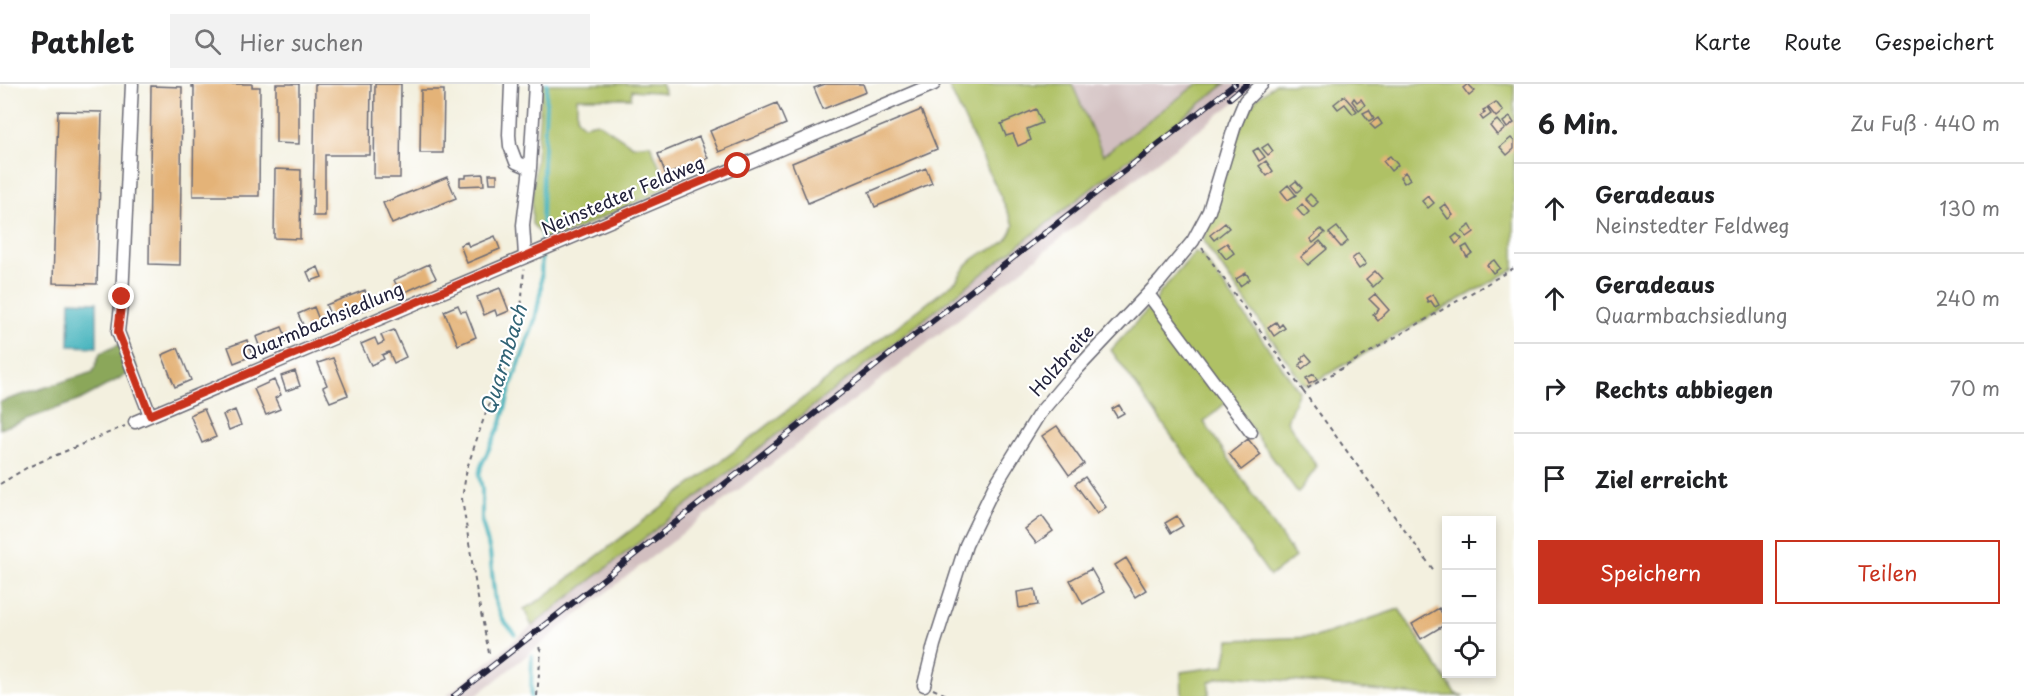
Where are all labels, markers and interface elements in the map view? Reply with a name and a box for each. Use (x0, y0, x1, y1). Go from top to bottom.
search box (170, 14, 590, 68)
text: Pathlet (30, 20, 134, 63)
icon: search (191, 25, 224, 58)
text: Hier suchen (239, 25, 364, 58)
text: Karte (1694, 25, 1751, 57)
text: Route (1784, 25, 1842, 57)
text: Gespeichert (1875, 25, 1994, 57)
text: 6 Min. (1538, 104, 1618, 143)
text: Zu Fuß · 440 m (1850, 108, 2000, 138)
street label: Neinstedter Feldweg (536, 148, 708, 241)
route start (724, 152, 750, 178)
text: Geradeaus (1595, 177, 1715, 210)
icon: ahead (1538, 192, 1571, 225)
text: 130 m (1940, 193, 2000, 223)
text: Neinstedter Feldweg (1595, 210, 1790, 240)
text: Geradeaus (1595, 267, 1715, 300)
street label: Quarmbachsiedlung (237, 274, 407, 367)
icon: ahead (1538, 282, 1571, 315)
route end (108, 283, 134, 309)
text: 240 m (1935, 283, 2000, 313)
text: Quarmbachsiedlung (1595, 300, 1788, 330)
water label: Quarmbach (472, 301, 534, 419)
street label: Holzbreite (1022, 318, 1100, 402)
icon: right (1538, 372, 1571, 405)
text: Rechts abbiegen (1595, 372, 1773, 405)
text: 70 m (1950, 373, 2000, 403)
icon: arrive (1538, 462, 1571, 495)
text: Ziel erreicht (1595, 462, 1728, 495)
map controls (1442, 516, 1496, 678)
button: + (1442, 516, 1496, 570)
button: Speichern (1538, 540, 1763, 604)
button: Teilen (1775, 540, 2000, 604)
button: − (1442, 570, 1496, 624)
button: locate (1442, 624, 1496, 678)

